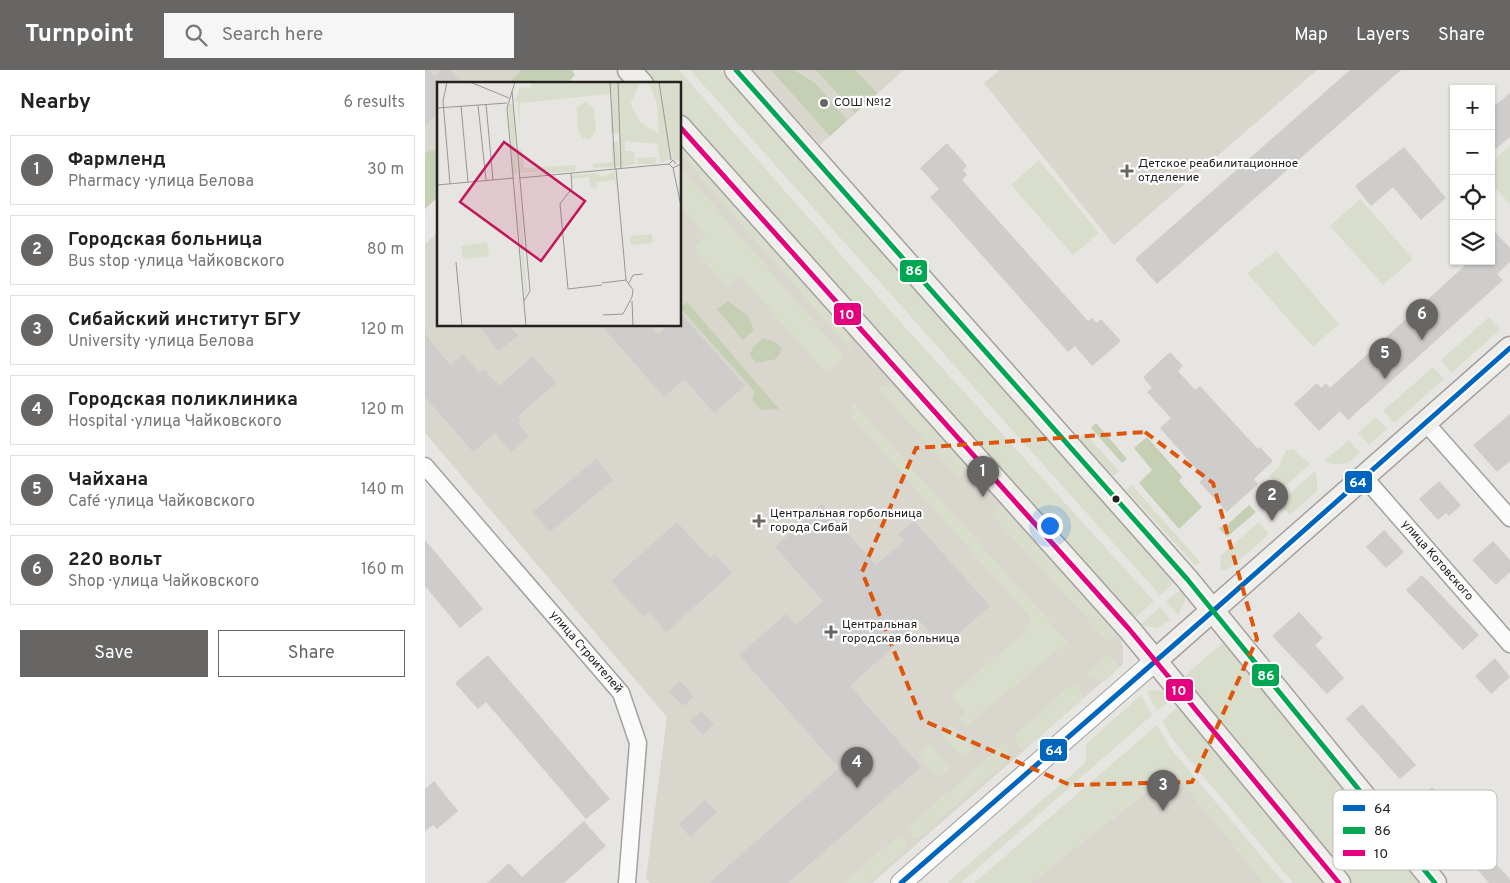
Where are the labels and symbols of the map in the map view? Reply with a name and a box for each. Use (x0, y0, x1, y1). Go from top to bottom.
inset map (437, 82, 681, 326)
place label: СОШ №12 (834, 95, 891, 111)
marker: СОШ №12 (818, 97, 830, 109)
place label: Детское реабилитационное отделение (1138, 156, 1298, 186)
marker: Детское реабилитационное отделение (1120, 164, 1134, 178)
line badge: 86 (899, 259, 928, 283)
text: 86 (905, 263, 923, 280)
pin: 6 (1406, 299, 1438, 340)
line badge: 10 (833, 302, 862, 326)
text: 10 (840, 307, 854, 324)
pin: 5 (1369, 338, 1401, 379)
pin: 1 (967, 456, 999, 497)
line badge: 64 (1344, 470, 1373, 494)
text: 64 (1349, 475, 1367, 492)
pin: 2 (1256, 480, 1288, 521)
unlabelled marker (1111, 494, 1121, 504)
place label: Центральная горбольница города Сибай (770, 506, 922, 536)
your location (1037, 513, 1063, 539)
marker: Центральная горбольница города Сибай (752, 514, 766, 528)
street label: улица Котовского (1397, 517, 1477, 605)
street label: улица Строителей (546, 607, 626, 697)
place label: Центральная городская больница (842, 617, 960, 647)
marker: Центральная городская больница (824, 625, 838, 639)
line badge: 86 (1251, 663, 1280, 687)
text: 86 (1257, 668, 1275, 685)
line badge: 10 (1165, 678, 1194, 702)
text: 10 (1172, 683, 1186, 700)
line badge: 64 (1039, 738, 1068, 762)
text: 64 (1045, 743, 1063, 760)
pin: 4 (841, 747, 873, 788)
pin: 3 (1147, 770, 1179, 811)
legend (1333, 790, 1497, 870)
text: 64 (1374, 801, 1391, 818)
text: 86 (1374, 823, 1391, 840)
text: 10 (1374, 846, 1388, 863)

